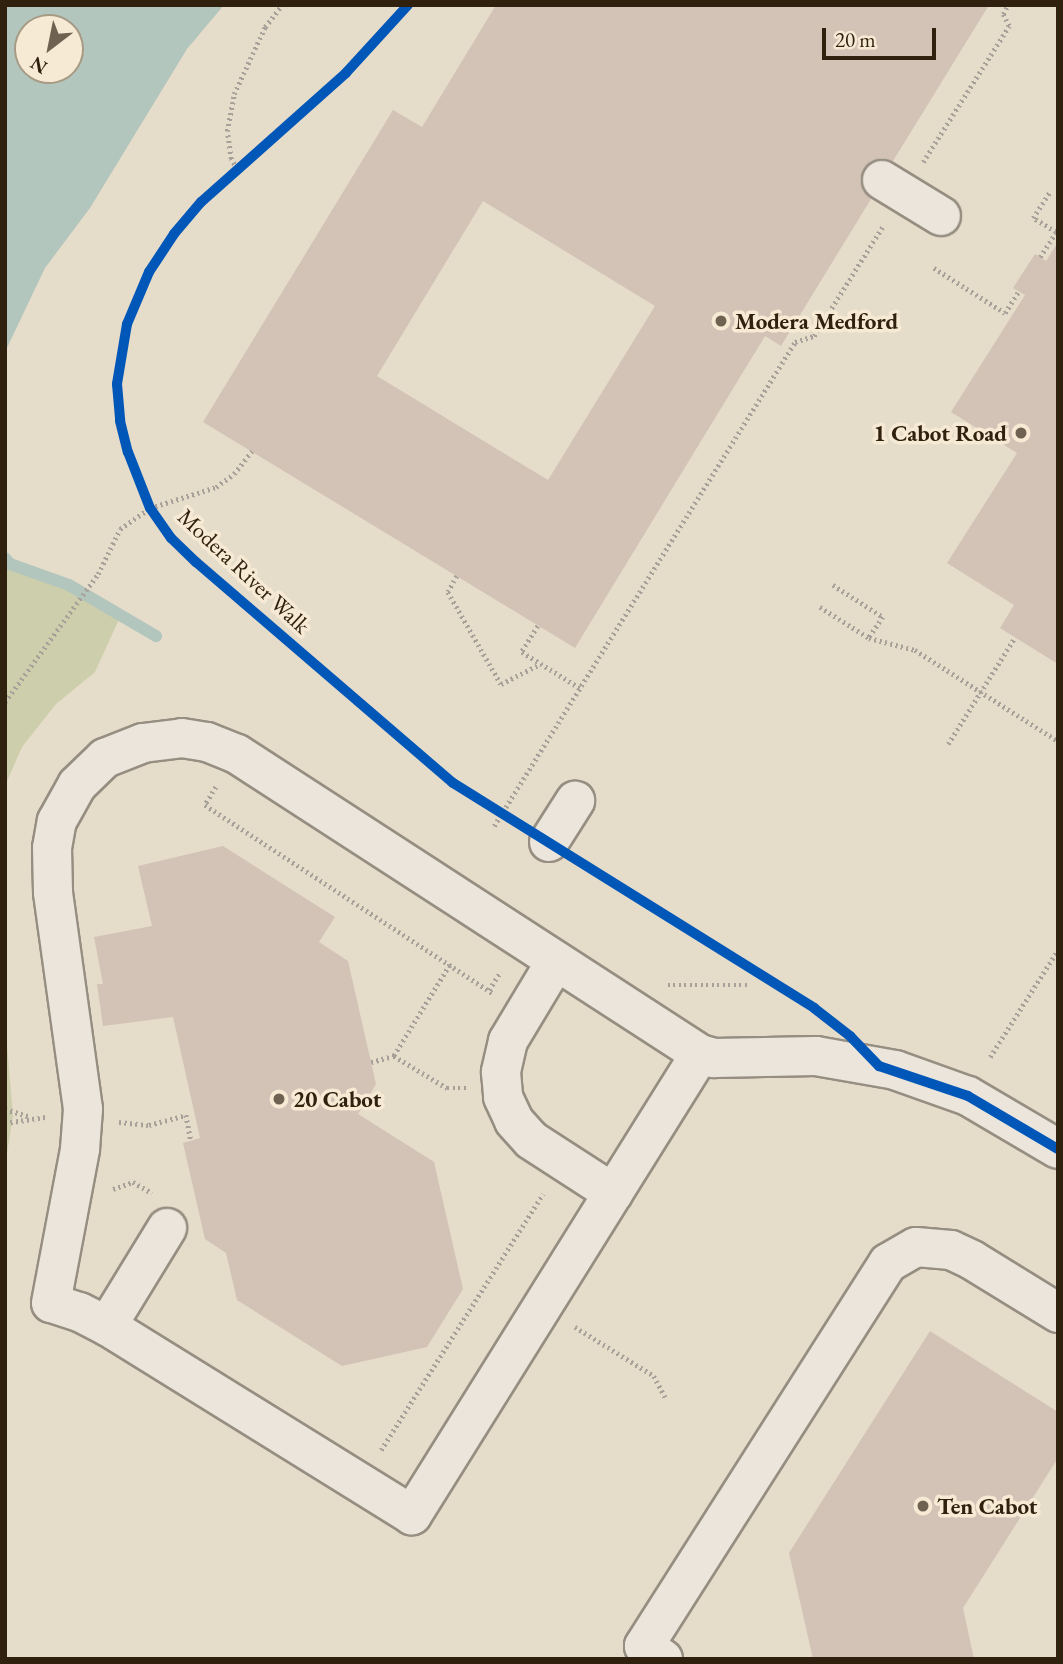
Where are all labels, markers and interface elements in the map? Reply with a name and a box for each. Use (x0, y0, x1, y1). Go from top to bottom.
north arrow (14, 14, 84, 84)
scale bar (825, 14, 939, 58)
text: 20 m (835, 26, 876, 53)
text: N (26, 51, 52, 80)
place label: Modera Medford (735, 307, 898, 335)
marker: Modera Medford (713, 313, 729, 329)
place label: 1 Cabot Road (874, 419, 1007, 447)
marker: 1 Cabot Road (1013, 425, 1029, 441)
street label: Modera River Walk (172, 503, 316, 639)
place label: 20 Cabot (293, 1085, 381, 1113)
marker: 20 Cabot (271, 1091, 287, 1107)
place label: Ten Cabot (937, 1492, 1037, 1520)
marker: Ten Cabot (915, 1498, 931, 1514)

